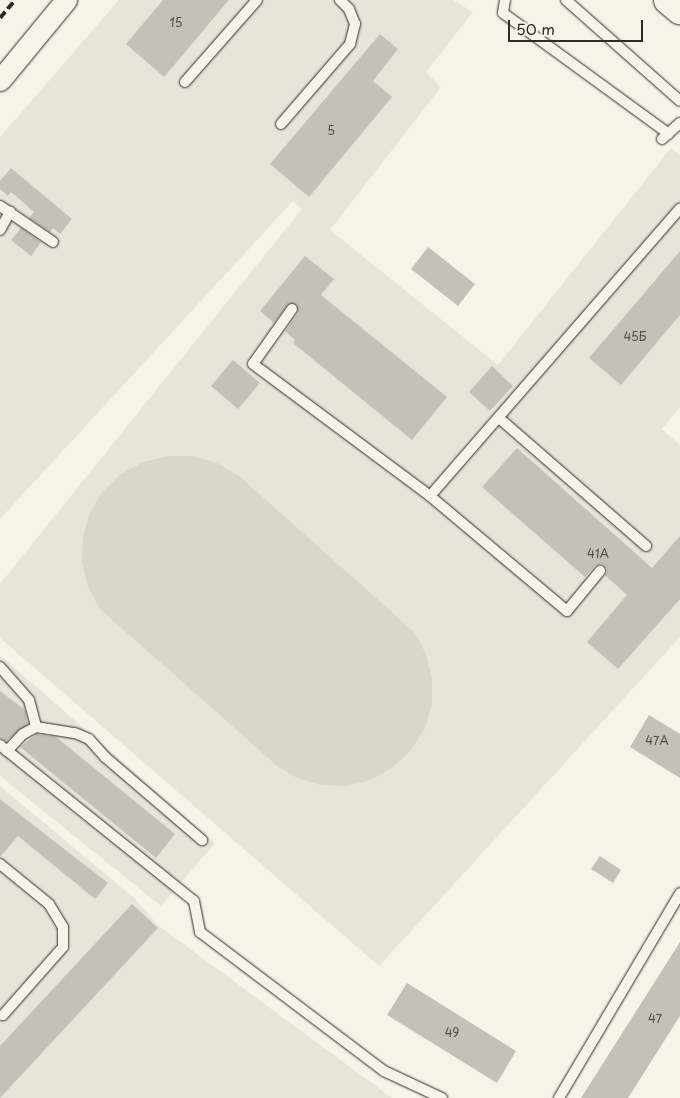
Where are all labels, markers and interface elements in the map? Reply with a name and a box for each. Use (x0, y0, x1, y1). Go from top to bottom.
scale bar (510, 10, 645, 42)
house number: 15 (169, 16, 183, 30)
text: 50 m (516, 17, 555, 40)
house number: 5 (327, 124, 335, 138)
house number: 45Б (623, 330, 647, 344)
house number: 41А (587, 547, 609, 561)
house number: 47А (645, 734, 669, 748)
house number: 47 (648, 1012, 662, 1026)
house number: 49 (445, 1026, 459, 1040)

